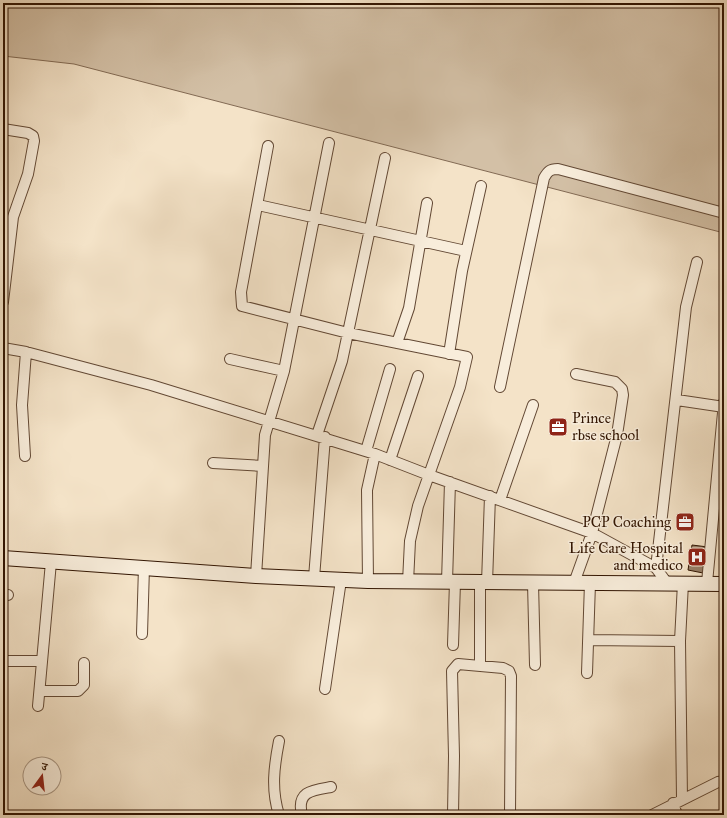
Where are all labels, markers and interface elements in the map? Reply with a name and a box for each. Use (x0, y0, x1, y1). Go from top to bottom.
place label: Prince rbse school (572, 409, 640, 444)
office icon: Prince rbse school (547, 416, 569, 438)
office icon: PCP Coaching (674, 511, 696, 533)
place label: PCP Coaching (582, 513, 672, 531)
place label: Life Care Hospital and medico (569, 539, 684, 574)
hospital icon: Life Care Hospital and medico (686, 546, 708, 568)
north arrow (22, 756, 62, 796)
text: उ (39, 760, 50, 774)

